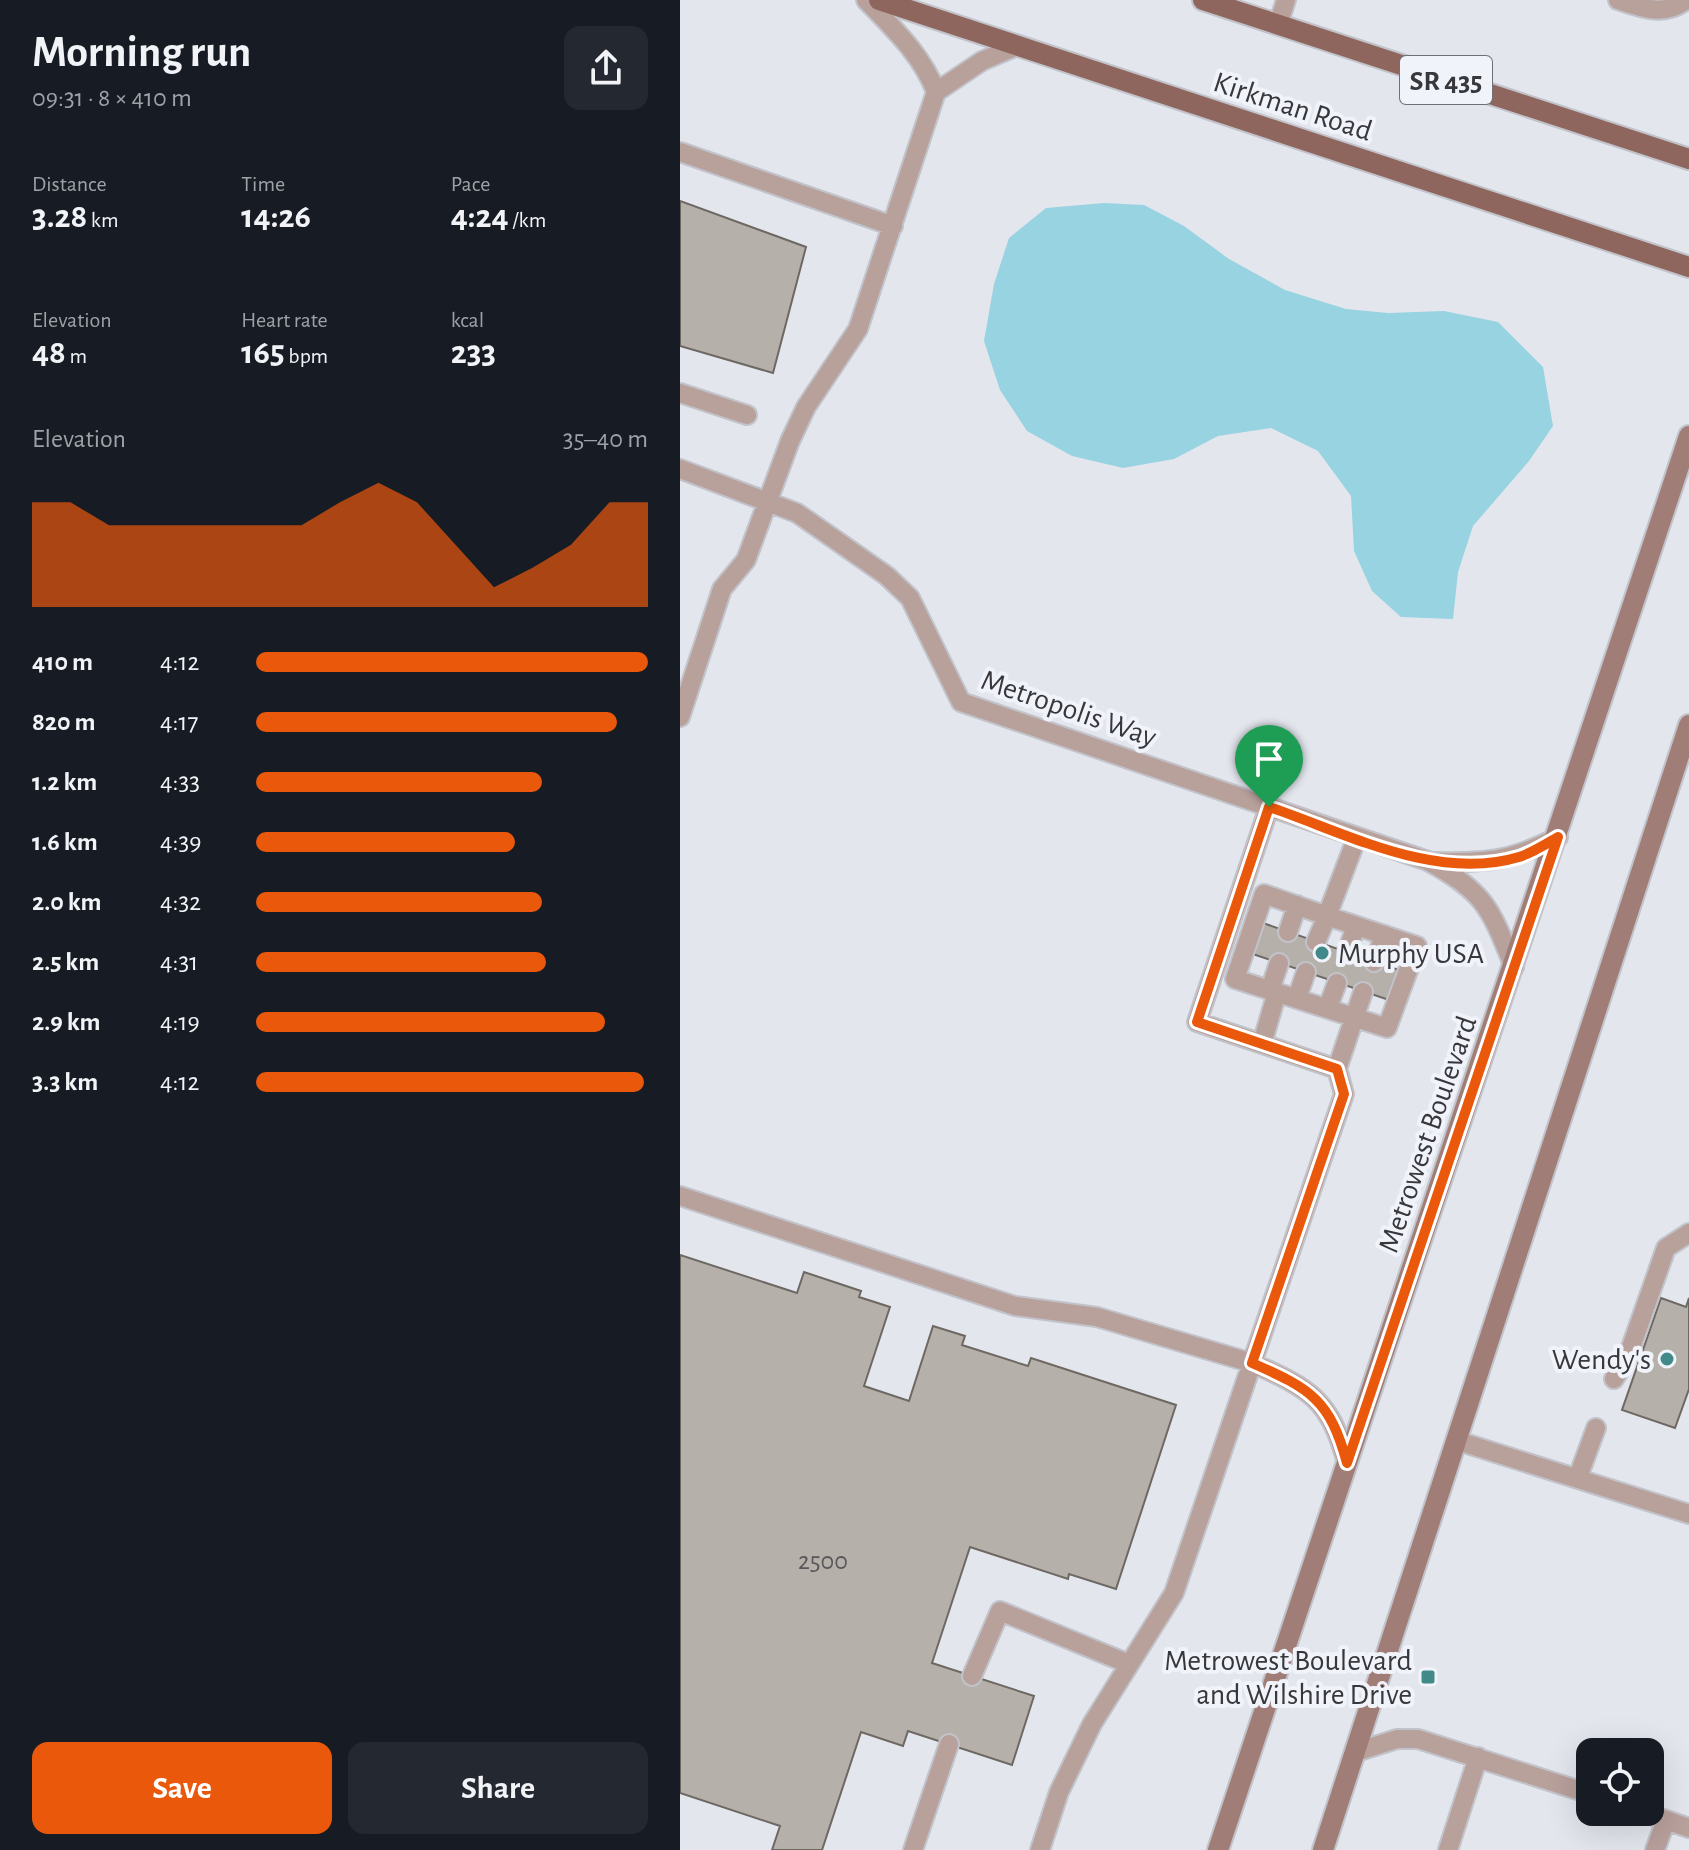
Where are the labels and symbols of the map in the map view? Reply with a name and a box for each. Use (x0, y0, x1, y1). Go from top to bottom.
road number: SR 435 (1400, 56, 1492, 104)
street label: Kirkman Road (1210, 67, 1376, 147)
street label: Metropolis Way (977, 665, 1160, 753)
pin (1235, 725, 1303, 807)
place label: Murphy USA (1338, 939, 1484, 969)
marker: Murphy USA (1313, 944, 1331, 962)
street label: Metrowest Boulevard (1373, 1012, 1482, 1256)
place label: Wendy's (1552, 1345, 1651, 1375)
marker: Wendy's (1658, 1350, 1676, 1368)
house number: 2500 (798, 1548, 848, 1574)
place label: Metrowest Boulevard and Wilshire Drive (1164, 1646, 1412, 1710)
marker: Metrowest Boulevard and Wilshire Drive (1419, 1668, 1437, 1686)

